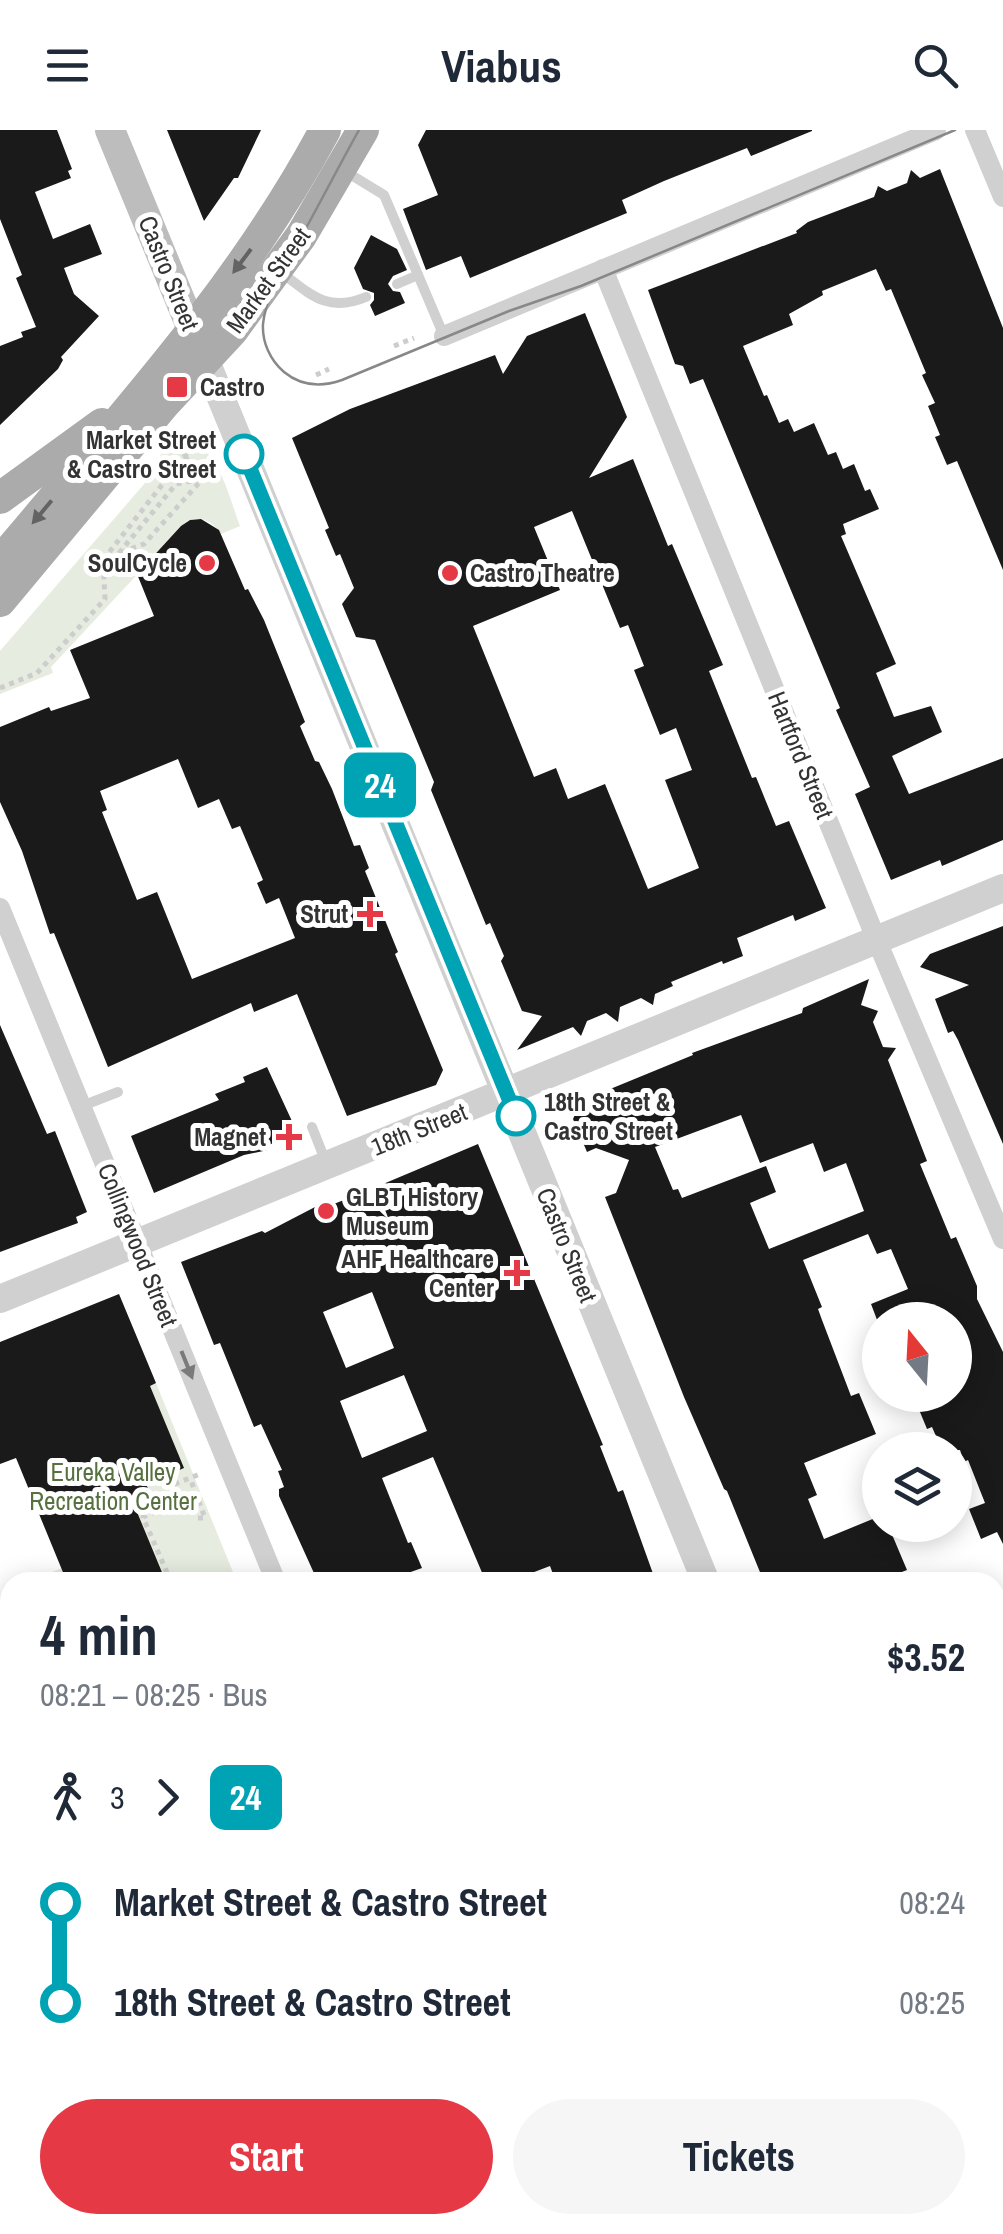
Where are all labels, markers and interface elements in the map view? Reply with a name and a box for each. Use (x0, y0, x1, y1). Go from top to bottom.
text: Viabus (441, 35, 562, 96)
icon: menu (40, 38, 95, 93)
icon: search (908, 38, 963, 93)
street label: Castro Street (131, 211, 207, 336)
street label: Market Street (218, 220, 318, 340)
one-way arrow (233, 248, 253, 274)
place label: Castro (200, 370, 265, 404)
marker: Castro (164, 374, 190, 400)
place label: Market Street & Castro Street (67, 423, 216, 486)
marker: Market Street & Castro Street (225, 435, 263, 473)
one-way arrow (31, 499, 53, 524)
place label: SoulCycle (88, 546, 187, 580)
marker: SoulCycle (196, 552, 218, 574)
place label: Castro Theatre (470, 556, 615, 590)
marker: Castro Theatre (439, 562, 461, 584)
street label: Hartford Street (760, 686, 842, 824)
line badge: 24 (335, 752, 425, 818)
text: 24 (364, 762, 396, 809)
place label: Strut (300, 897, 348, 931)
marker: Strut (357, 901, 383, 927)
place label: 18th Street & Castro Street (544, 1085, 673, 1148)
street label: 18th Street (366, 1094, 472, 1164)
marker: 18th Street & Castro Street (497, 1097, 535, 1135)
place label: Magnet (194, 1120, 266, 1154)
marker: Magnet (276, 1124, 302, 1150)
street label: Collingwood Street (90, 1158, 186, 1332)
place label: GLBT History Museum (346, 1180, 479, 1243)
street label: Castro Street (529, 1183, 605, 1308)
marker: GLBT History Museum (315, 1200, 337, 1222)
place label: AHF Healthcare Center (341, 1242, 494, 1305)
marker: AHF Healthcare Center (504, 1260, 530, 1286)
north arrow (862, 1302, 972, 1412)
map controls (862, 1302, 972, 1542)
one-way arrow (180, 1350, 196, 1380)
button: layers (862, 1432, 972, 1542)
park label: Eureka Valley Recreation Center (29, 1455, 197, 1518)
text: 4 min (40, 1598, 158, 1672)
text: $3.52 (887, 1632, 965, 1683)
text: 08:21 – 08:25 · Bus (40, 1673, 268, 1716)
icon: walk (40, 1770, 95, 1825)
icon: forward (140, 1770, 195, 1825)
text: 24 (230, 1774, 262, 1821)
text: 3 (110, 1776, 125, 1819)
text: Market Street & Castro Street (114, 1877, 547, 1928)
text: 08:24 (899, 1881, 965, 1924)
text: 18th Street & Castro Street (114, 1977, 511, 2028)
text: 08:25 (899, 1981, 965, 2024)
button: Start (40, 2099, 493, 2214)
button: Tickets (513, 2099, 965, 2214)

